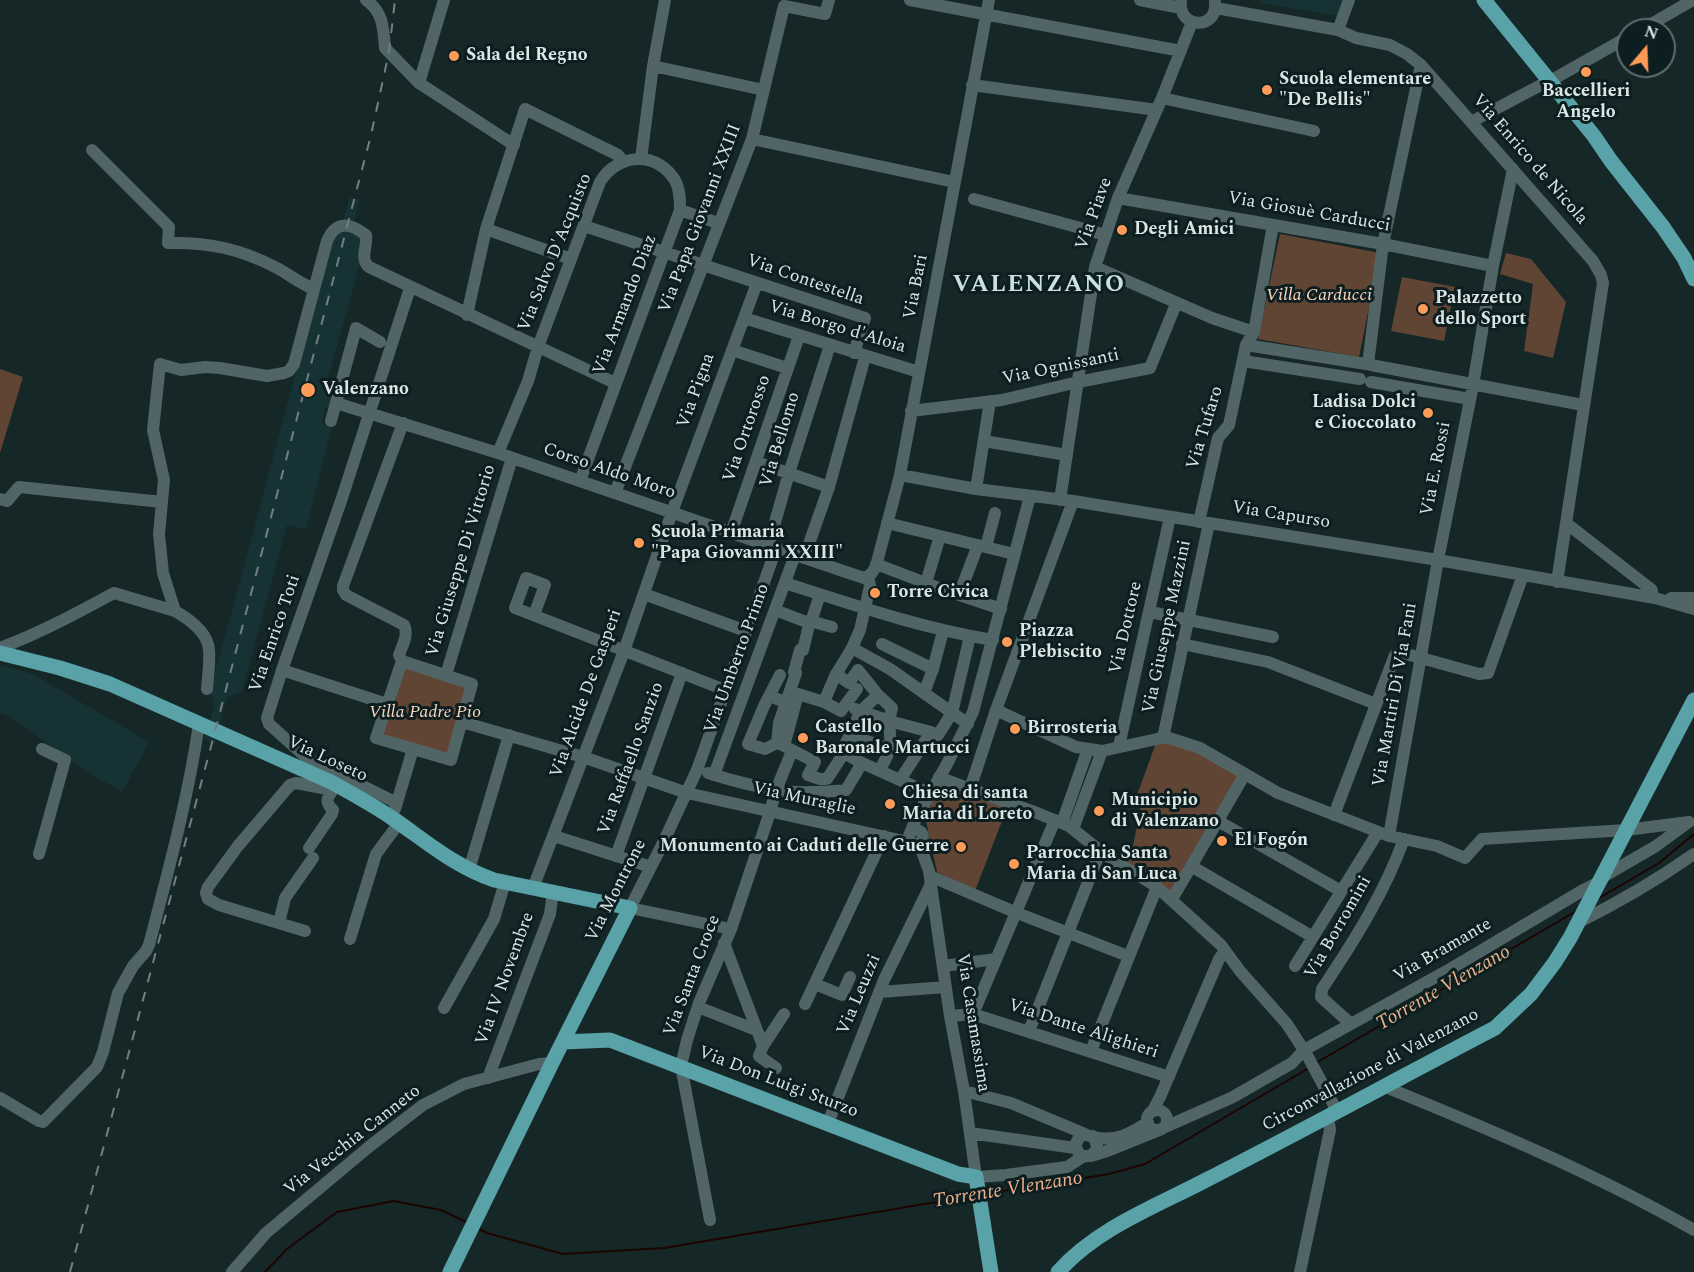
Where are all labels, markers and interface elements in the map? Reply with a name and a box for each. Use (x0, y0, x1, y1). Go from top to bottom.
north arrow (1616, 18, 1676, 78)
text: N (1641, 19, 1661, 46)
place label: Sala del Regno (466, 45, 588, 67)
marker: Sala del Regno (447, 49, 461, 63)
marker: Baccellieri Angelo (1579, 65, 1593, 79)
place label: Scuola elementare "De Bellis" (1279, 69, 1431, 112)
place label: Baccellieri Angelo (1542, 81, 1630, 124)
marker: Scuola elementare "De Bellis" (1260, 83, 1274, 97)
street label: Via Enrico de Nicola (1466, 90, 1592, 230)
street label: Via Papa Giovanni XXIII (655, 121, 747, 317)
street label: Via Salvo D'Acquisto (514, 171, 598, 335)
street label: Via Piave (1072, 175, 1118, 253)
street label: Via Giosuè Carducci (1226, 188, 1392, 238)
place label: Degli Amici (1134, 219, 1234, 241)
marker: Degli Amici (1115, 223, 1129, 237)
street label: Via Armando Diaz (589, 232, 663, 378)
street label: Via Contestella (743, 251, 867, 311)
street label: Via Bari (900, 253, 934, 321)
district label: VALENZANO (952, 272, 1126, 300)
park label: Villa Carducci (1266, 285, 1372, 307)
place label: Palazzetto dello Sport (1435, 288, 1526, 330)
street label: Via Borgo d'Aloia (766, 297, 908, 359)
marker: Palazzetto dello Sport (1416, 302, 1430, 316)
street label: Via Ognissanti (1001, 345, 1121, 391)
street label: Via Pigna (673, 351, 721, 431)
street label: Via Ortorosso (720, 373, 776, 485)
place label: Valenzano (322, 379, 409, 401)
marker: Valenzano (299, 381, 317, 399)
street label: Via Tufaro (1183, 384, 1229, 472)
street label: Via Bellomo (756, 390, 806, 490)
place label: Ladisa Dolci e Cioccolato (1312, 392, 1416, 434)
marker: Ladisa Dolci e Cioccolato (1421, 406, 1435, 420)
street label: Via E. Rossi (1417, 420, 1457, 518)
street label: Corso Aldo Moro (540, 439, 678, 505)
street label: Via Giuseppe Di Vittorio (422, 462, 502, 660)
street label: Via Capurso (1230, 498, 1332, 534)
place label: Scuola Primaria "Papa Giovanni XXIII" (651, 522, 843, 564)
marker: Scuola Primaria "Papa Giovanni XXIII" (632, 536, 646, 550)
street label: Via Giuseppe Mazzini (1139, 538, 1197, 716)
street label: Via Enrico Toti (246, 572, 306, 696)
street label: Via Dottore (1106, 580, 1148, 676)
street label: Via Umberto Primo (701, 581, 775, 737)
place label: Torre Civica (887, 582, 989, 604)
marker: Torre Civica (868, 586, 882, 600)
street label: Via Martiri Di Via Fani (1369, 601, 1423, 789)
street label: Via Alcide De Gasperi (546, 607, 628, 781)
place label: Piazza Plebiscito (1019, 621, 1102, 664)
marker: Piazza Plebiscito (1000, 635, 1014, 649)
street label: Via Raffaello Sanzio (594, 680, 670, 838)
park label: Villa Padre Pio (369, 702, 481, 724)
place label: Castello Baronale Martucci (815, 717, 970, 760)
place label: Birrosteria (1027, 718, 1117, 740)
marker: Birrosteria (1008, 722, 1022, 736)
marker: Castello Baronale Martucci (796, 731, 810, 745)
street label: Via Loseto (283, 732, 371, 788)
street label: Via Muraglie (750, 779, 858, 821)
place label: Chiesa di santa Maria di Loreto (902, 783, 1032, 826)
place label: Municipio di Valenzano (1111, 790, 1219, 832)
marker: Chiesa di santa Maria di Loreto (883, 797, 897, 811)
marker: Municipio di Valenzano (1092, 804, 1106, 818)
place label: El Fogón (1234, 830, 1308, 852)
marker: El Fogón (1215, 834, 1229, 848)
street label: Via Montrone (582, 836, 652, 946)
place label: Monumento ai Caduti delle Guerre (660, 836, 949, 858)
marker: Monumento ai Caduti delle Guerre (954, 840, 968, 854)
place label: Parrocchia Santa Maria di San Luca (1026, 843, 1177, 886)
marker: Parrocchia Santa Maria di San Luca (1007, 857, 1021, 871)
street label: Via Borromini (1301, 873, 1377, 983)
street label: Via IV Novembre (472, 910, 540, 1048)
street label: Via Santa Croce (660, 912, 726, 1040)
street label: Via Bramante (1390, 914, 1496, 988)
water label: Torrente Vlenzano (1372, 941, 1516, 1037)
street label: Via Leuzzi (833, 951, 887, 1039)
street label: Via Casamassima (950, 952, 994, 1094)
street label: Via Dante Alighieri (1005, 996, 1161, 1064)
street label: Circonvallazione di Valenzano (1259, 1005, 1483, 1137)
street label: Via Don Luigi Sturzo (695, 1043, 861, 1123)
street label: Via Vecchia Canneto (280, 1081, 426, 1201)
water label: Torrente Vlenzano (931, 1167, 1085, 1215)

